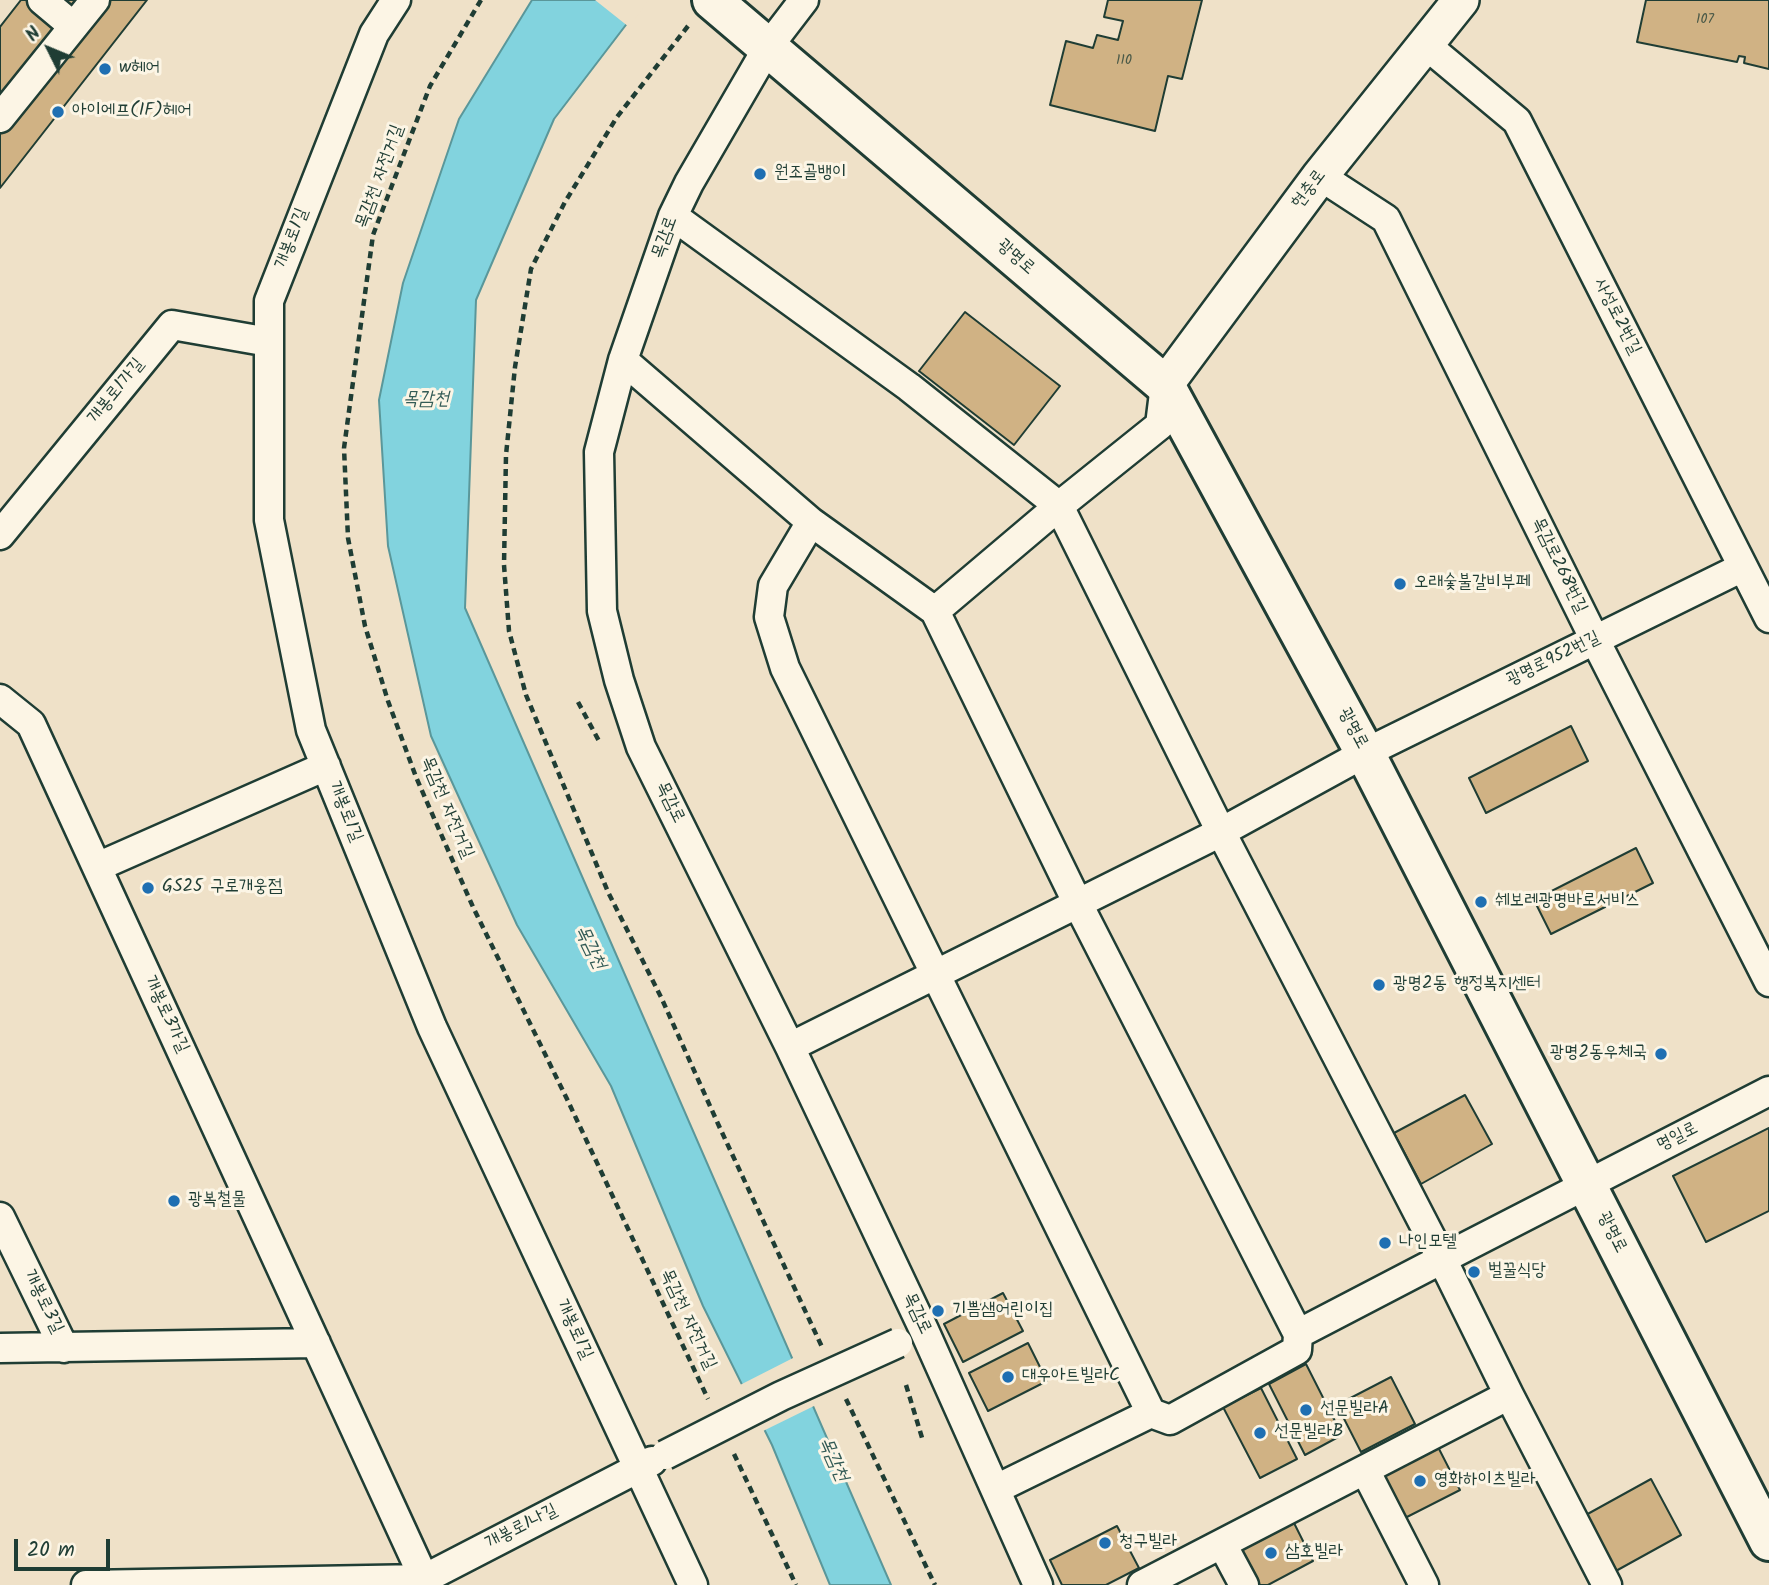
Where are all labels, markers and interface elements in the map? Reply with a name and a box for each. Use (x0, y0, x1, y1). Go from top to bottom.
house number: 107 (1696, 13, 1714, 29)
north arrow (14, 14, 84, 84)
text: N (19, 20, 49, 49)
house number: 110 (1116, 54, 1132, 70)
place label: w헤어 (119, 58, 160, 80)
marker: w헤어 (97, 61, 113, 77)
place label: 아이에프(IF)헤어 (72, 101, 192, 123)
marker: 아이에프(IF)헤어 (50, 104, 66, 120)
street label: 목감천 자전거길 (352, 122, 410, 232)
place label: 원조골뱅이 (774, 163, 846, 185)
marker: 원조골뱅이 (752, 166, 768, 182)
street label: 현충로 (1288, 166, 1332, 214)
street label: 개봉로1길 (272, 205, 314, 273)
street label: 목감로 (648, 214, 684, 262)
street label: 광명로 (992, 236, 1038, 280)
street label: 사성로2번길 (1588, 275, 1644, 359)
street label: 개봉로1가길 (84, 355, 150, 429)
water label: 목감천 (403, 390, 449, 412)
street label: 목감로268번길 (1526, 515, 1590, 617)
place label: 오래숯불갈비부페 (1414, 573, 1530, 595)
marker: 오래숯불갈비부페 (1392, 576, 1408, 592)
street label: 광명로952번길 (1504, 628, 1604, 692)
street label: 광명로 (1332, 705, 1372, 753)
street label: 목감천 자전거길 (415, 754, 477, 862)
street label: 개봉로1길 (322, 778, 366, 846)
street label: 목감로 (650, 779, 688, 827)
place label: GS25 구로개웅점 (162, 877, 282, 899)
marker: GS25 구로개웅점 (140, 880, 156, 896)
place label: 쉐보레광명바로서비스 (1495, 891, 1640, 913)
marker: 쉐보레광명바로서비스 (1473, 894, 1489, 910)
water label: 목감천 (569, 922, 609, 974)
street label: 개봉로3가길 (138, 973, 192, 1057)
place label: 광명2동 행정복지센터 (1393, 974, 1541, 996)
marker: 광명2동 행정복지센터 (1371, 977, 1387, 993)
place label: 광명2동우체국 (1550, 1043, 1647, 1065)
marker: 광명2동우체국 (1653, 1046, 1669, 1062)
street label: 명일로 (1654, 1119, 1702, 1157)
place label: 광복철물 (188, 1190, 246, 1212)
marker: 광복철물 (166, 1193, 182, 1209)
street label: 광명로 (1592, 1209, 1630, 1257)
place label: 나인모텔 (1399, 1232, 1457, 1254)
marker: 나인모텔 (1377, 1235, 1393, 1251)
place label: 벌꿀식당 (1488, 1261, 1546, 1283)
marker: 벌꿀식당 (1466, 1264, 1482, 1280)
street label: 목감천 자전거길 (654, 1266, 720, 1374)
street label: 개봉로3길 (17, 1267, 67, 1337)
street label: 목감로 (897, 1290, 935, 1338)
street label: 개봉로1길 (550, 1297, 596, 1363)
place label: 기쁨샘어린이집 (952, 1300, 1053, 1322)
marker: 기쁨샘어린이집 (930, 1303, 946, 1319)
place label: 대우아트빌라C (1022, 1366, 1120, 1388)
marker: 대우아트빌라C (1000, 1369, 1016, 1385)
place label: 선문빌라A (1320, 1399, 1389, 1421)
marker: 선문빌라A (1298, 1402, 1314, 1418)
place label: 선문빌라B (1274, 1422, 1343, 1444)
marker: 선문빌라B (1252, 1425, 1268, 1441)
water label: 목감천 (812, 1434, 852, 1486)
place label: 영화하이츠빌라 (1434, 1470, 1535, 1492)
marker: 영화하이츠빌라 (1412, 1473, 1428, 1489)
street label: 개봉로1나길 (482, 1501, 562, 1555)
scale bar (18, 1526, 114, 1570)
place label: 청구빌라 (1119, 1532, 1177, 1554)
text: 20 m (27, 1534, 75, 1567)
marker: 청구빌라 (1097, 1535, 1113, 1551)
place label: 삼호빌라 (1285, 1542, 1343, 1564)
marker: 삼호빌라 (1263, 1545, 1279, 1561)

